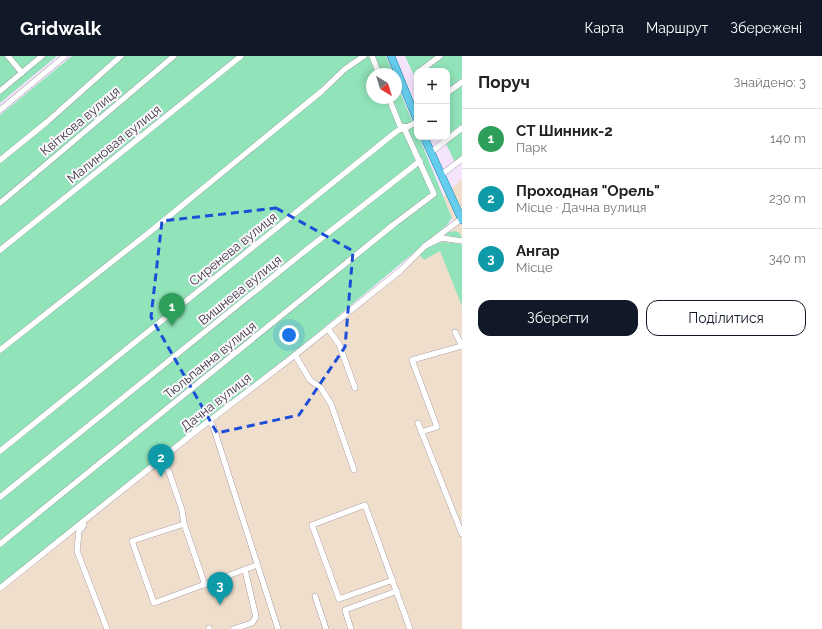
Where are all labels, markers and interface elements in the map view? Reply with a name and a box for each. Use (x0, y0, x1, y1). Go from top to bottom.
text: Gridwalk (20, 17, 101, 39)
text: Карта (585, 20, 624, 36)
text: Маршрут (646, 20, 708, 36)
text: Збережені (730, 20, 802, 36)
north arrow (366, 68, 402, 104)
map controls (414, 68, 450, 140)
button: + (414, 68, 450, 104)
text: Поруч (478, 72, 530, 92)
text: Знайдено: 3 (733, 75, 806, 90)
street label: Квіткова вулиця (37, 83, 123, 159)
street label: Малиновая вулиця (64, 102, 164, 186)
button: − (414, 104, 450, 140)
text: СТ Шинник-2 (516, 122, 613, 140)
text: 1 (488, 131, 494, 146)
text: 140 m (770, 131, 806, 146)
text: Парк (516, 140, 547, 155)
text: Проходная "Орель" (516, 182, 660, 200)
text: 2 (487, 191, 495, 206)
text: 230 m (769, 191, 806, 206)
text: Місце · Дачна вулиця (516, 200, 647, 215)
street label: Сиренева вулиця (186, 209, 280, 289)
text: Ангар (516, 242, 560, 260)
text: 3 (487, 251, 495, 266)
text: 340 m (769, 251, 806, 266)
street label: Вишнева вулиця (195, 252, 285, 328)
text: Місце (516, 260, 553, 275)
pin: 1 (159, 293, 185, 326)
button: Зберегти (478, 300, 638, 336)
button: Поділитися (646, 300, 806, 336)
street label: Тюльпанна вулиця (161, 318, 259, 402)
your location (279, 325, 299, 345)
street label: Дачна вулиця (178, 370, 254, 434)
pin: 2 (148, 444, 174, 477)
pin: 3 (207, 572, 233, 605)

